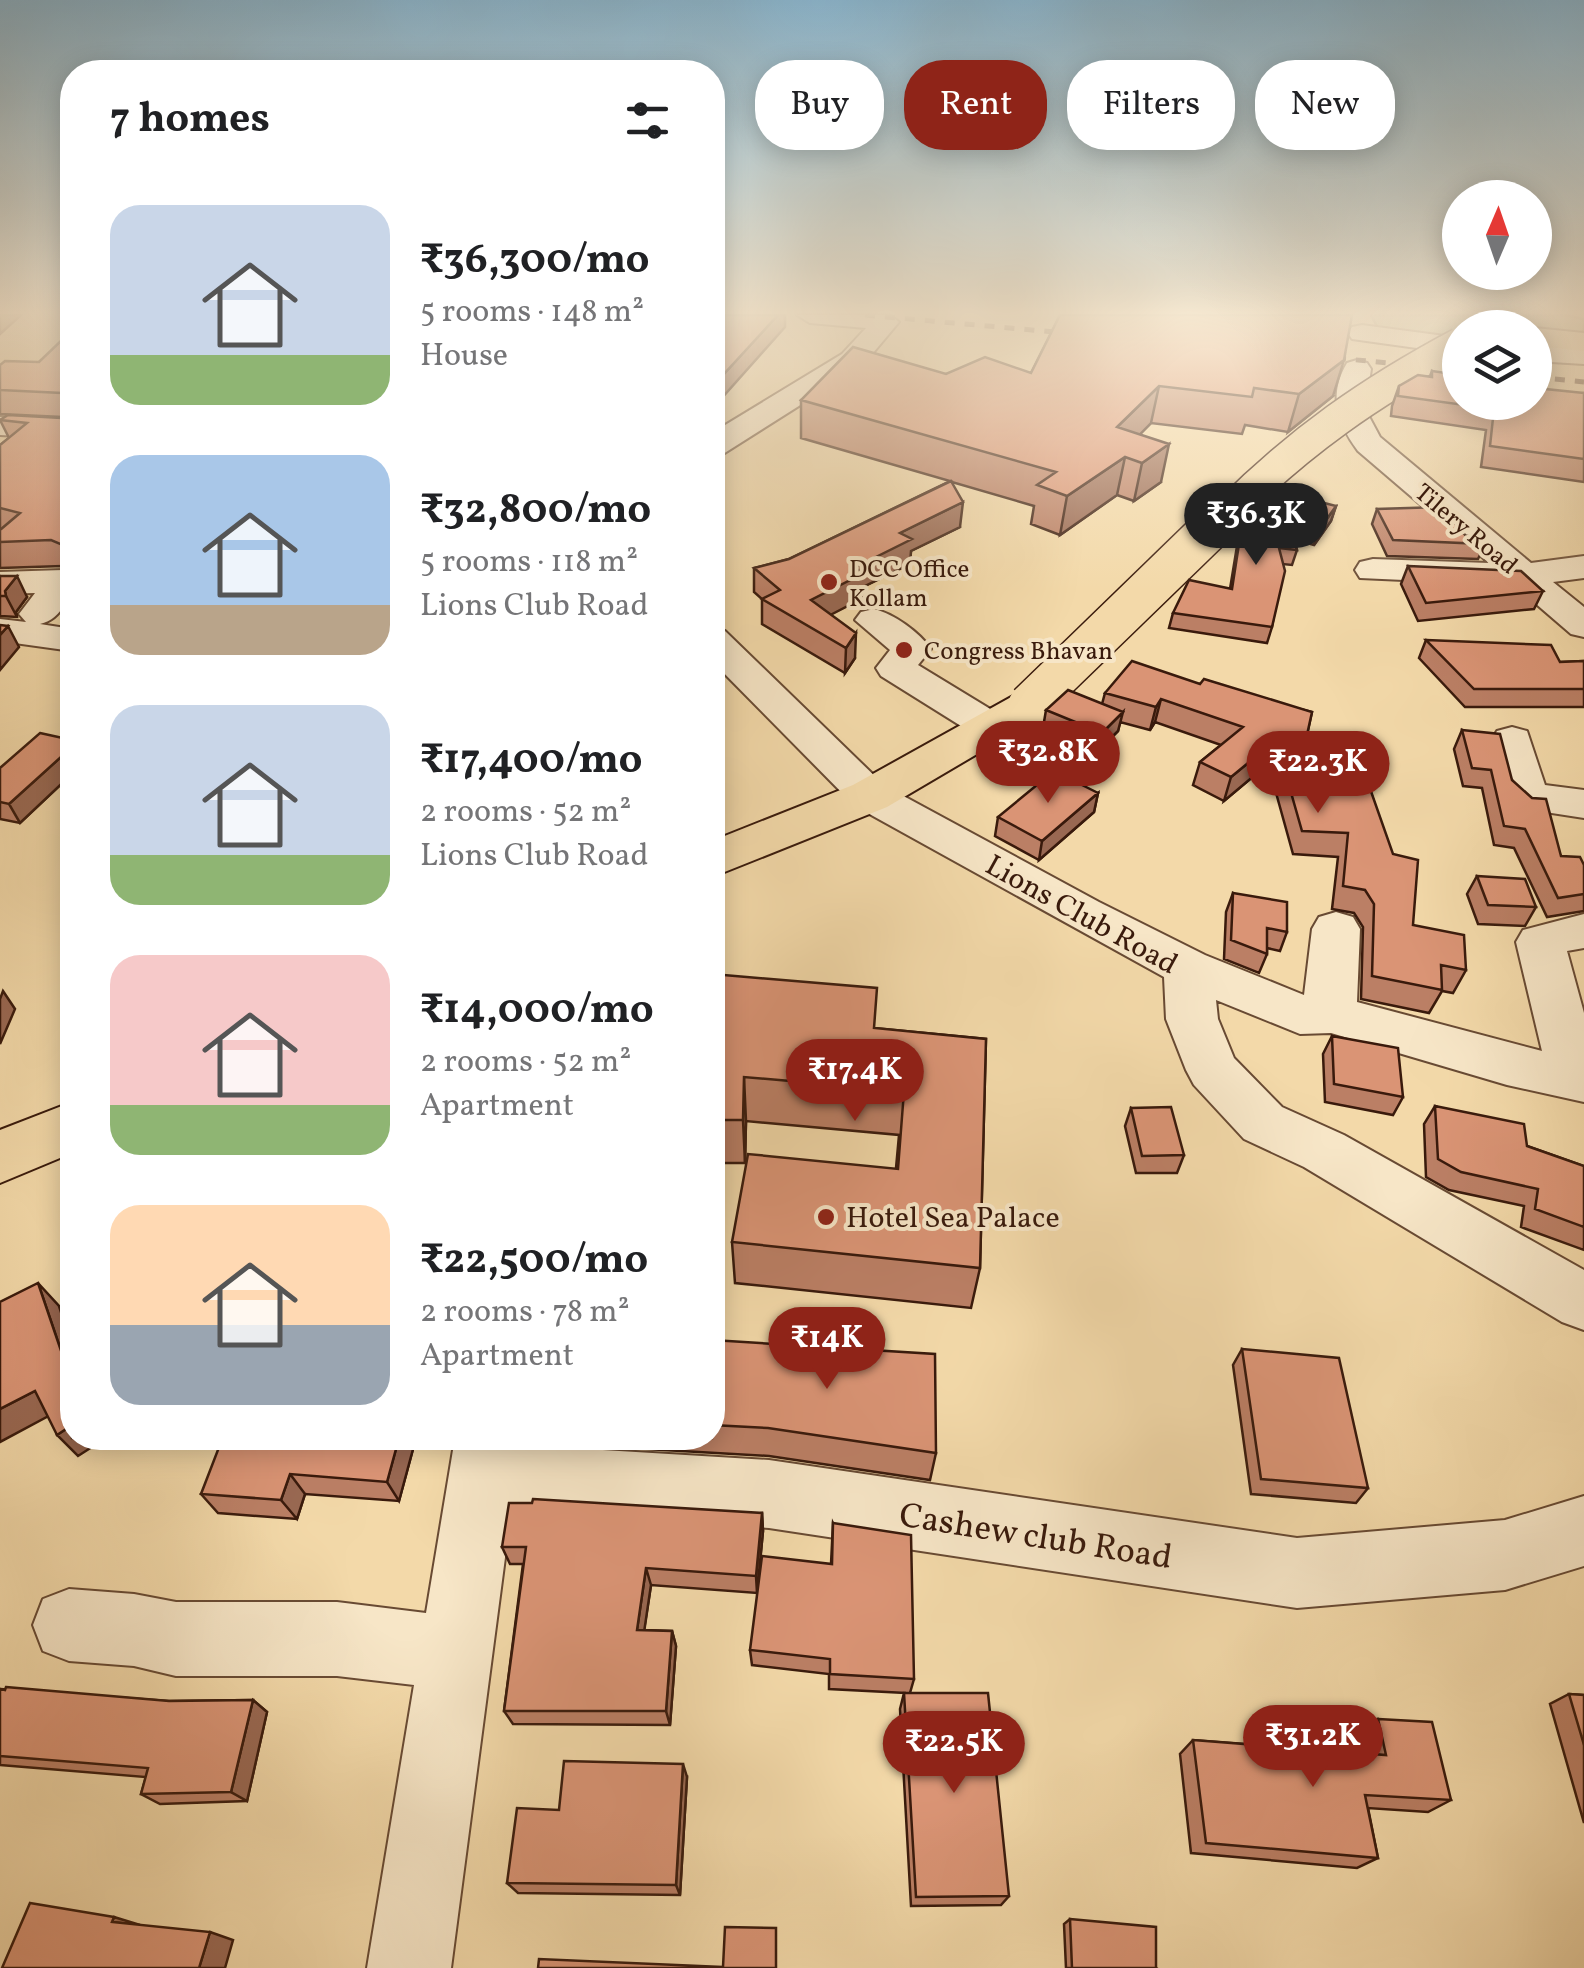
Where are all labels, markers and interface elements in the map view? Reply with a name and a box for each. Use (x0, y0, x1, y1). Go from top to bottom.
chip: Buy (755, 60, 884, 150)
chip: Rent (904, 60, 1047, 150)
chip: Filters (1067, 60, 1235, 150)
chip: New (1255, 60, 1395, 150)
text: 7 homes (110, 91, 270, 150)
icon: filters (620, 93, 675, 148)
north arrow (1442, 180, 1552, 290)
map controls (1442, 180, 1552, 420)
text: ₹36,300/mo (420, 232, 650, 291)
icon: home (190, 245, 310, 365)
text: 5 rooms · 148 m² (420, 291, 644, 335)
button: layers (1442, 310, 1552, 420)
text: House (420, 335, 508, 379)
street label: Tilery Road (1406, 476, 1524, 583)
text: ₹32,800/mo (420, 482, 651, 541)
pin: ₹36.3K (1175, 483, 1337, 568)
text: ₹36.3K (1206, 493, 1306, 537)
icon: home (190, 495, 310, 615)
text: 5 rooms · 118 m² (420, 541, 638, 585)
place label: DCC Office Kollam (849, 553, 969, 617)
marker: DCC Office Kollam (818, 571, 840, 593)
text: Lions Club Road (420, 585, 648, 629)
place label: Congress Bhavan (924, 635, 1113, 670)
marker: Congress Bhavan (893, 639, 915, 661)
pin: ₹32.8K (967, 721, 1129, 806)
text: ₹32.8K (998, 731, 1098, 775)
pin: ₹22.3K (1237, 731, 1399, 816)
text: ₹17,400/mo (420, 732, 643, 791)
text: ₹22.3K (1268, 741, 1368, 785)
icon: home (190, 745, 310, 865)
text: 2 rooms · 52 m² (420, 791, 631, 835)
text: Lions Club Road (420, 835, 648, 879)
street label: Lions Club Road (977, 845, 1185, 986)
text: ₹14,000/mo (420, 982, 654, 1041)
icon: home (190, 995, 310, 1115)
pin: ₹17.4K (774, 1039, 936, 1124)
text: 2 rooms · 52 m² (420, 1041, 631, 1085)
text: ₹17.4K (808, 1049, 902, 1093)
text: Apartment (420, 1085, 574, 1129)
place label: Hotel Sea Palace (846, 1198, 1060, 1240)
marker: Hotel Sea Palace (815, 1206, 837, 1228)
text: ₹22,500/mo (420, 1232, 648, 1291)
icon: home (190, 1245, 310, 1365)
text: 2 rooms · 78 m² (420, 1291, 630, 1335)
pin: ₹14K (768, 1307, 886, 1392)
text: ₹14K (790, 1317, 864, 1361)
text: Apartment (420, 1335, 574, 1379)
street label: Cashew club Road (896, 1493, 1175, 1583)
pin: ₹31.2K (1232, 1705, 1394, 1790)
pin: ₹22.5K (873, 1711, 1035, 1796)
text: ₹31.2K (1265, 1715, 1361, 1759)
text: ₹22.5K (905, 1721, 1003, 1765)

